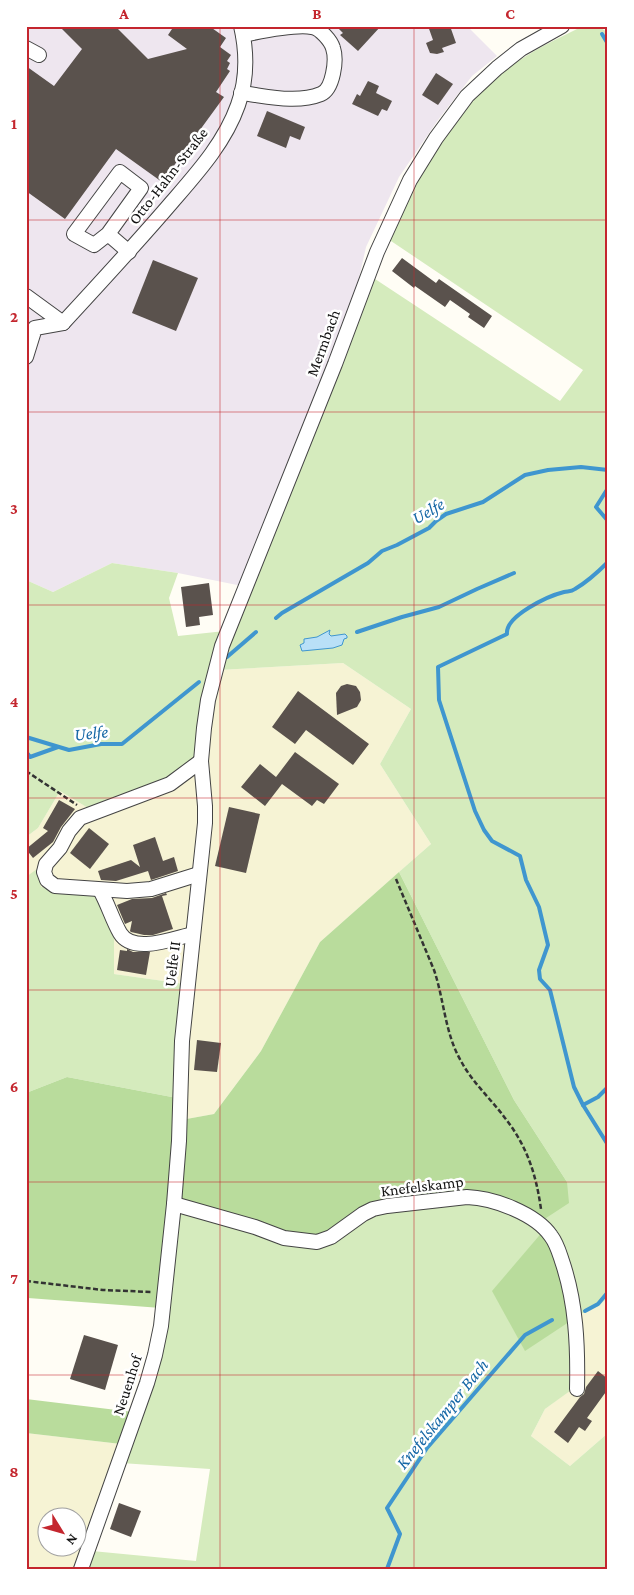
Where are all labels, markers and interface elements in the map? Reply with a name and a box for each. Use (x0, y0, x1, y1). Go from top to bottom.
text: A (118, 5, 129, 22)
text: B (312, 5, 322, 22)
text: C (505, 5, 515, 22)
text: 1 (11, 115, 17, 132)
street label: Otto-Hahn-Straße (125, 124, 211, 228)
street label: Mermbach (303, 307, 343, 379)
text: 2 (10, 308, 18, 325)
water label: Uelfe (408, 494, 448, 528)
text: 3 (10, 500, 18, 517)
text: 4 (10, 693, 19, 710)
water label: Uelfe (73, 721, 109, 745)
text: 5 (10, 885, 18, 902)
street label: Uelfe II (161, 940, 183, 988)
text: 6 (10, 1078, 18, 1095)
street label: Knefelskamp (380, 1172, 464, 1200)
text: 7 (10, 1270, 18, 1287)
street label: Neuenhof (109, 1351, 145, 1418)
water label: Knefelskamper Bach (392, 1355, 492, 1473)
text: 8 (9, 1463, 19, 1480)
north arrow (38, 1508, 88, 1558)
text: N (63, 1531, 82, 1549)

